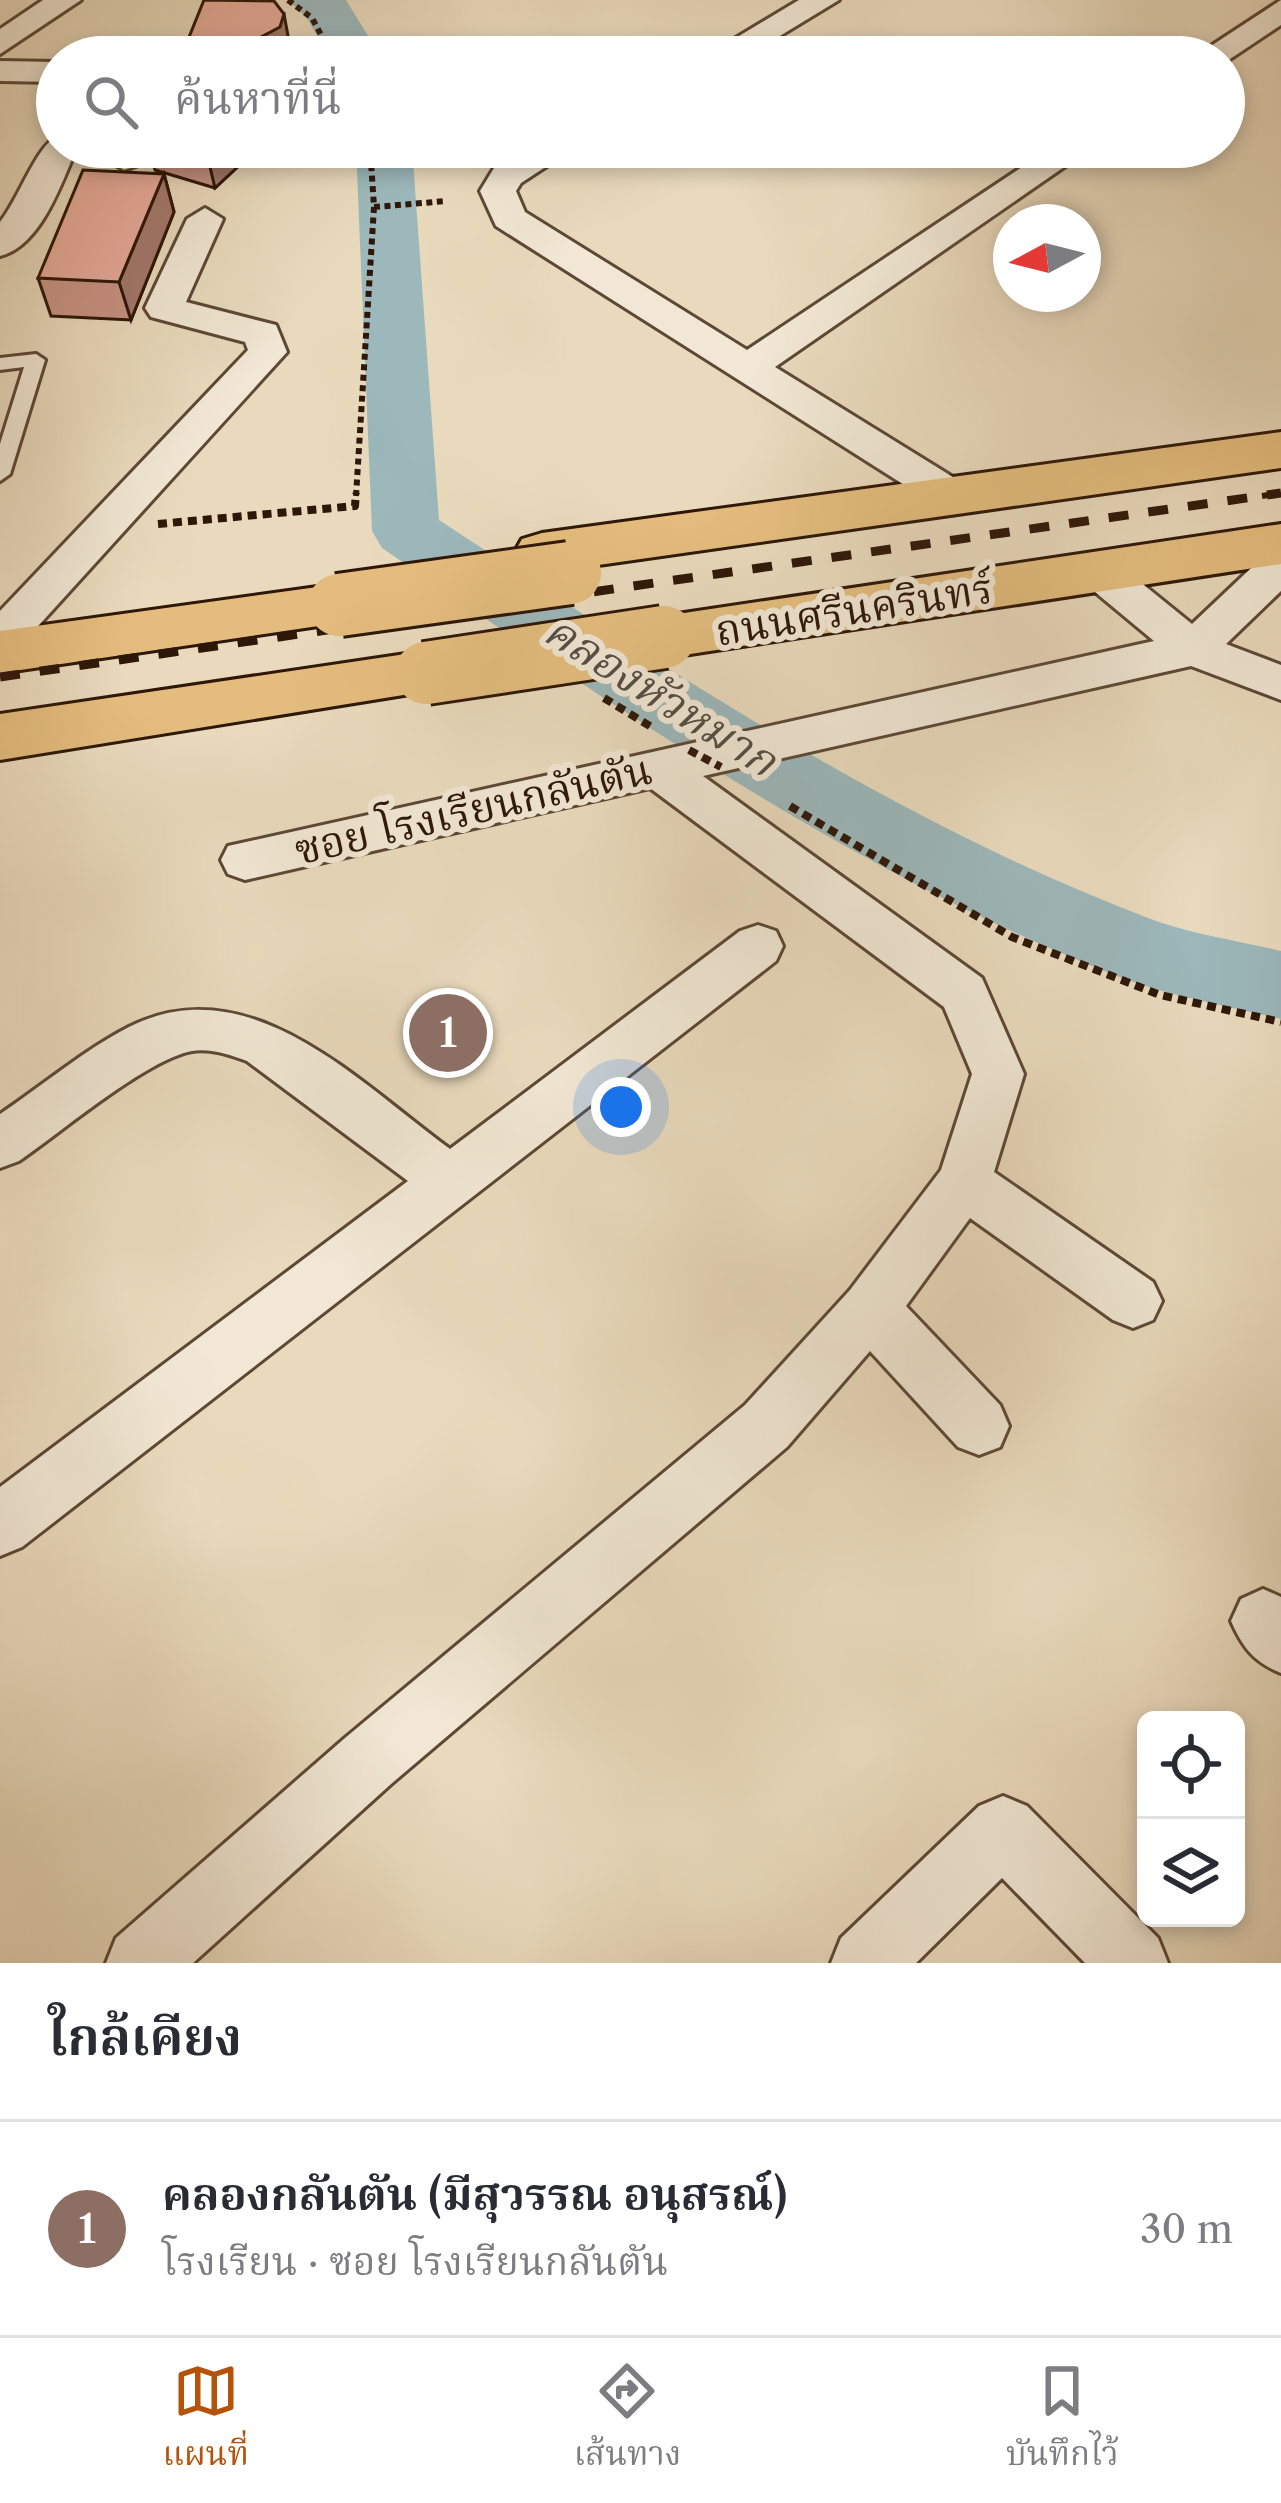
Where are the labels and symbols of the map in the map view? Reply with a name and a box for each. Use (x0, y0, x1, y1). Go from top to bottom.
north arrow (993, 204, 1101, 312)
street label: ถนนศรีนครินทร์ (711, 561, 998, 657)
water label: คลองหัวหมาก (535, 602, 789, 789)
street label: ซอย โรงเรียนกลันตัน (289, 740, 657, 875)
pin: 1 (409, 988, 487, 1078)
your location (591, 1077, 651, 1137)

